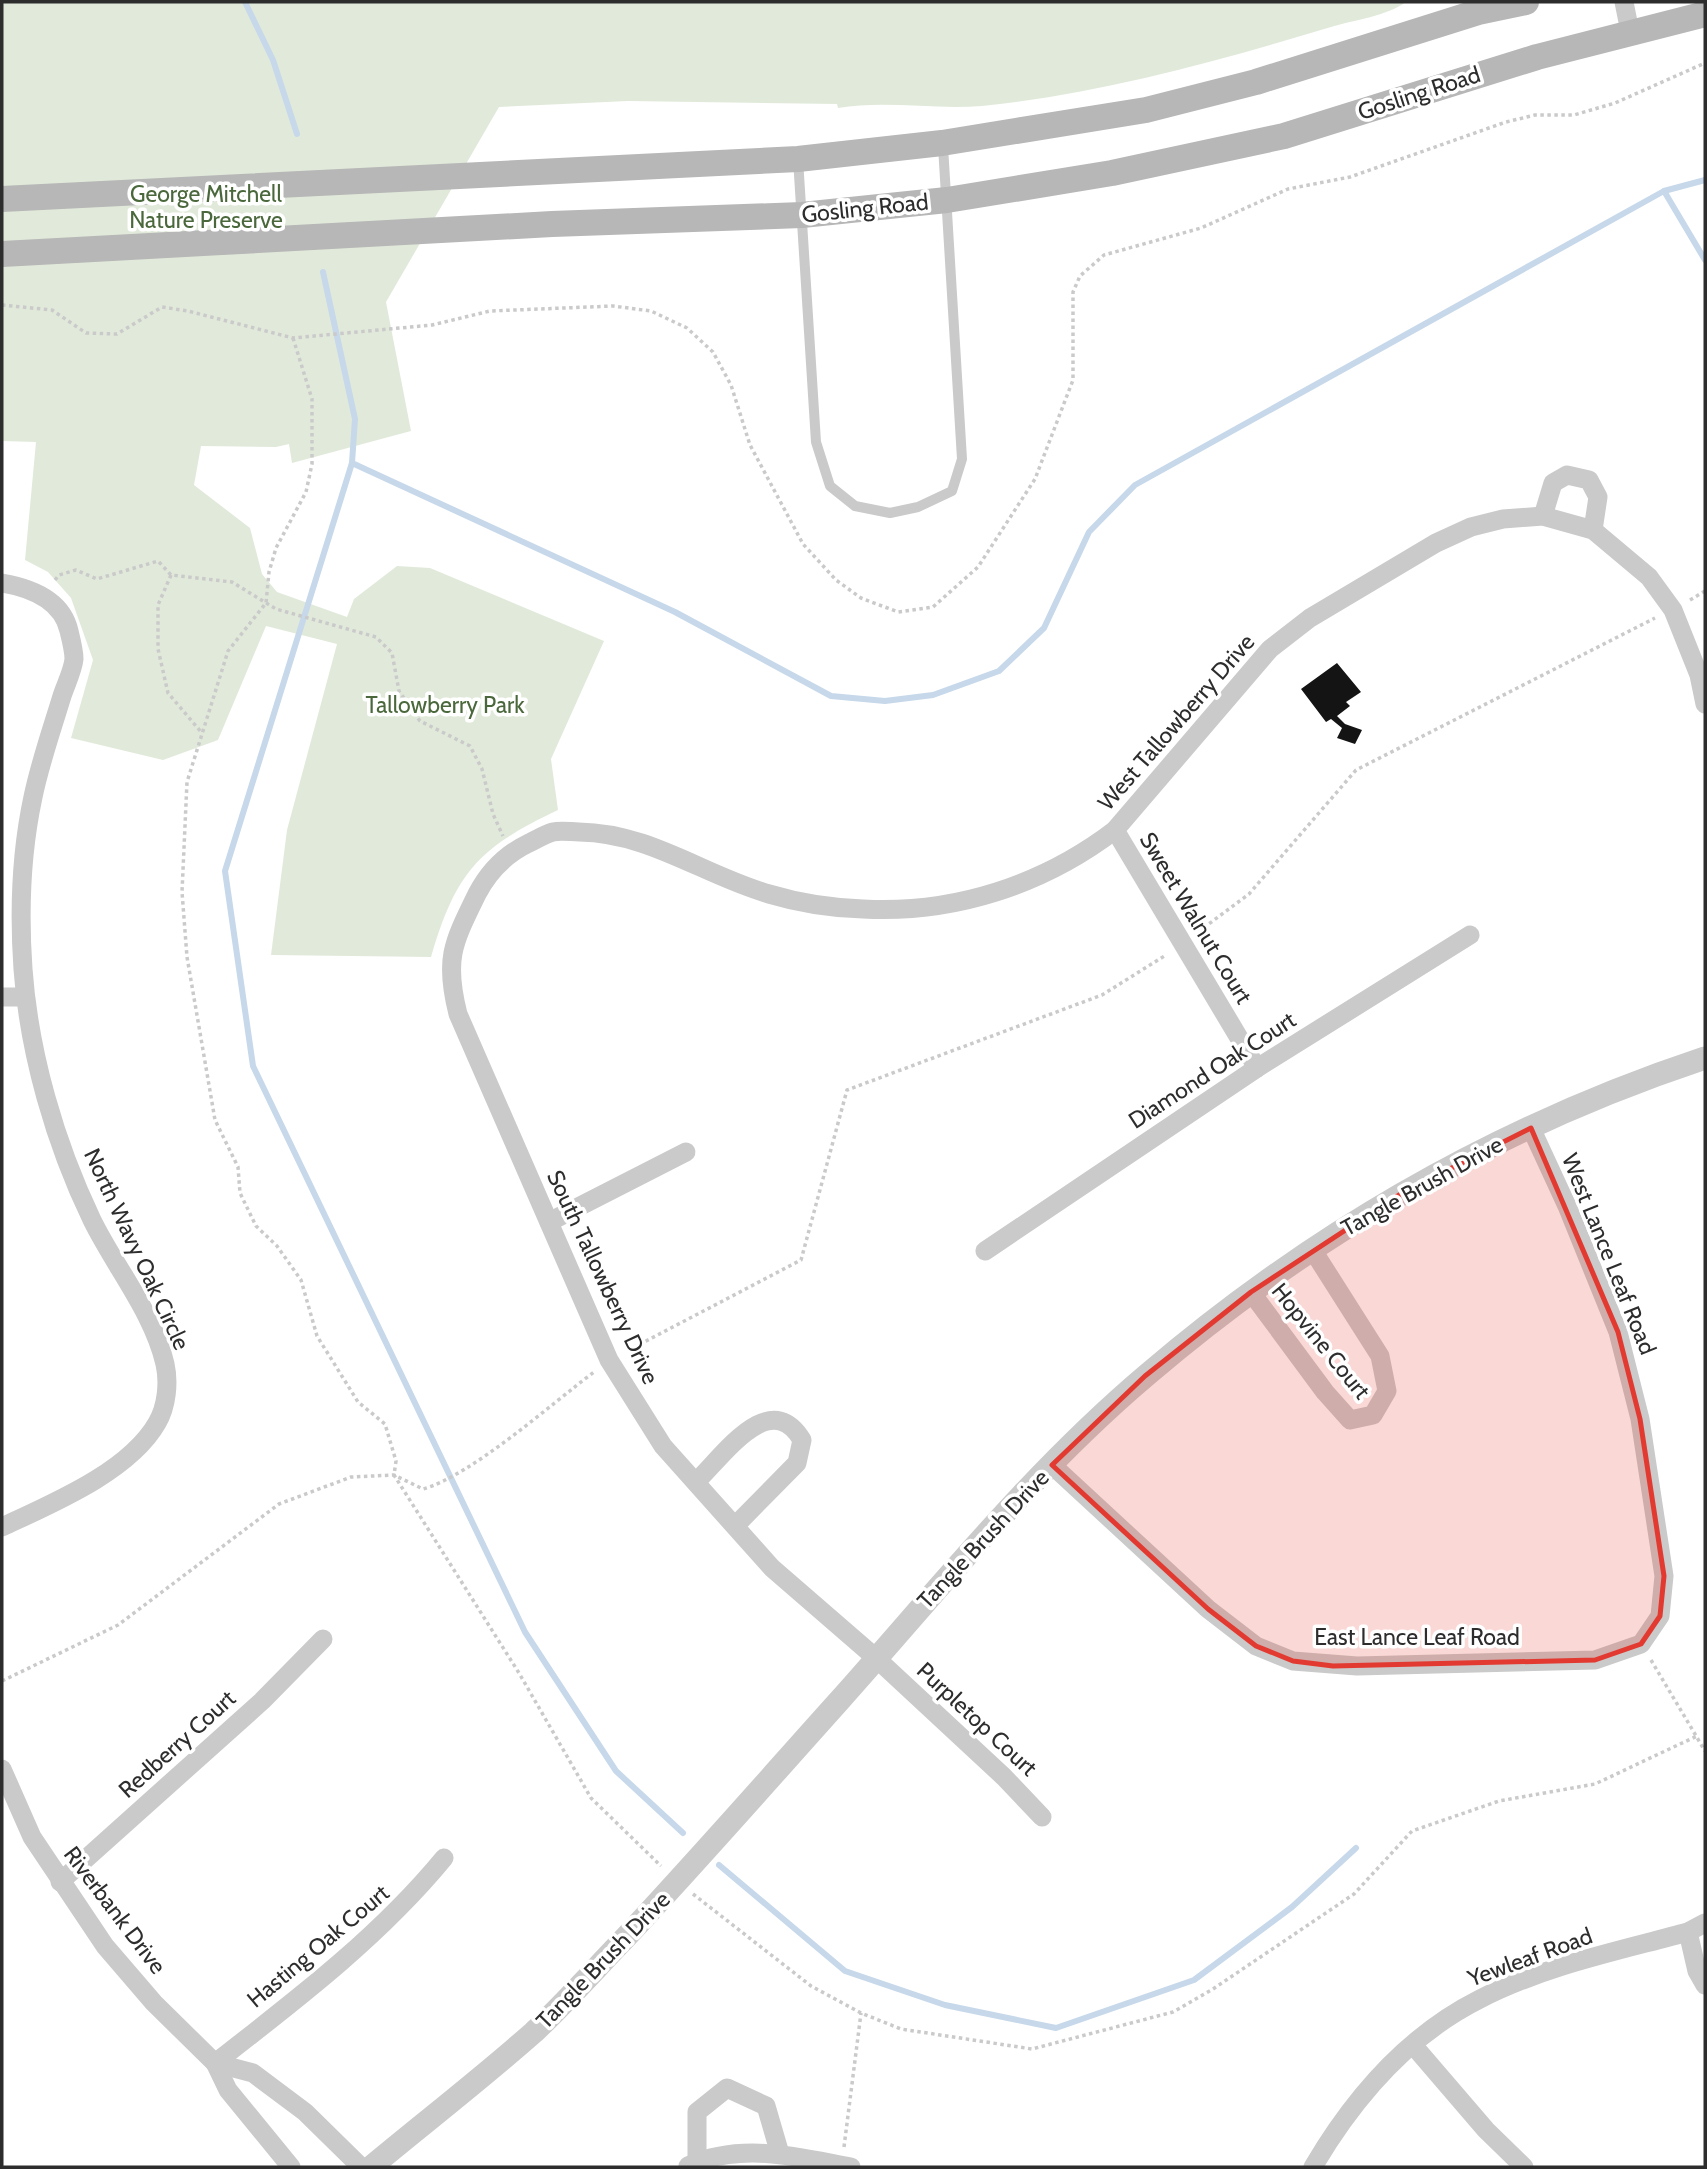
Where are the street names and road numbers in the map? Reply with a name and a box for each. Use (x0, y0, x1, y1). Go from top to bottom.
street label: Gosling Road (1354, 60, 1484, 126)
street label: Gosling Road (800, 187, 930, 229)
street label: West Tallowberry Drive (1092, 628, 1260, 816)
street label: Sweet Walnut Court (1134, 827, 1258, 1009)
street label: Diamond Oak Court (1123, 1005, 1301, 1134)
street label: Tangle Brush Drive (1336, 1130, 1508, 1242)
street label: North Wavy Oak Circle (78, 1144, 196, 1354)
street label: West Lance Leaf Road (1556, 1149, 1662, 1359)
street label: South Tallowberry Drive (541, 1166, 665, 1389)
street label: Hopvine Court (1266, 1277, 1376, 1405)
street label: Tangle Brush Drive (911, 1463, 1055, 1614)
street label: East Lance Leaf Road (1314, 1623, 1520, 1651)
street label: Purpletop Court (911, 1656, 1043, 1782)
street label: Redberry Court (113, 1684, 241, 1804)
street label: Riverbank Drive (58, 1841, 172, 1979)
street label: Hasting Oak Court (241, 1878, 395, 2013)
street label: Tangle Brush Drive (530, 1885, 676, 2035)
street label: Yewleaf Road (1463, 1922, 1596, 1993)

